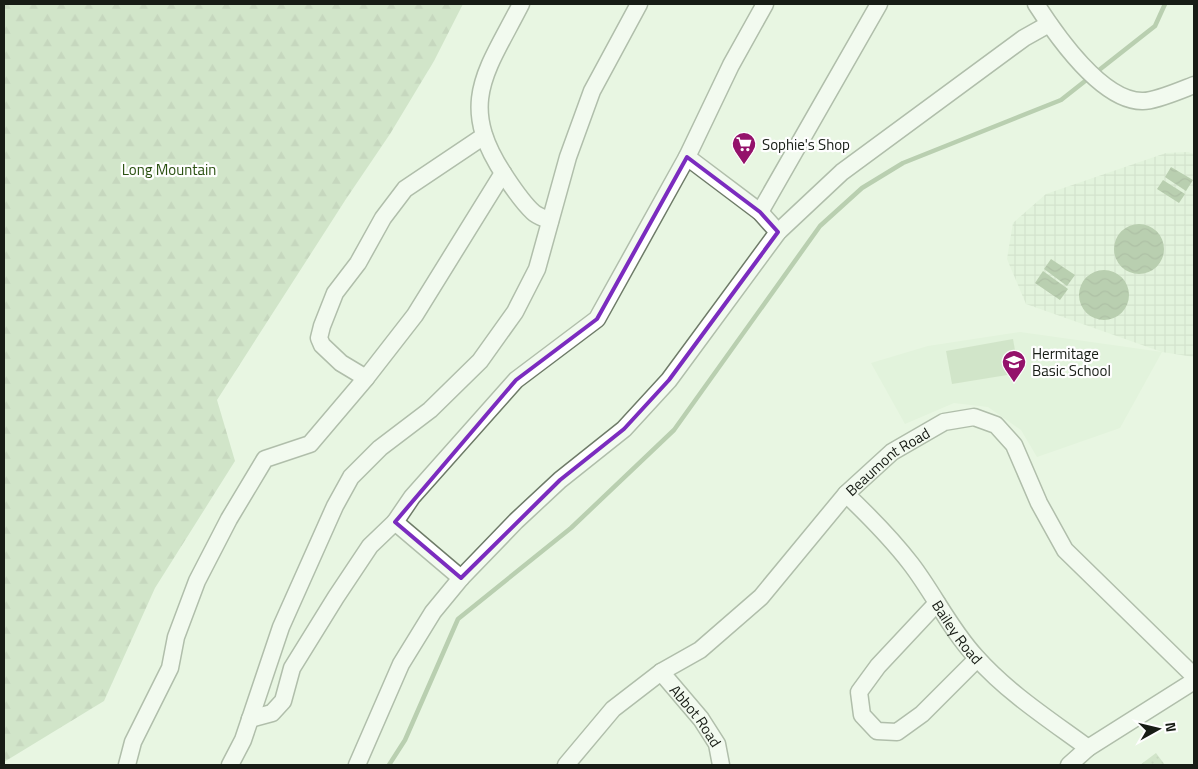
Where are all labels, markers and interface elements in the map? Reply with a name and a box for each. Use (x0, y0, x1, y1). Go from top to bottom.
supermarket icon: Sophie's Shop (731, 131, 757, 165)
place label: Sophie's Shop (762, 133, 850, 156)
park label: Long Mountain (122, 158, 216, 181)
place label: Hermitage Basic School (1032, 342, 1111, 382)
school or university icon: Hermitage Basic School (1001, 349, 1027, 383)
street label: Beaumont Road (840, 421, 934, 501)
street label: Bailey Road (927, 596, 988, 669)
street label: Abbot Road (665, 679, 727, 751)
north arrow (1133, 704, 1183, 754)
text: N (1160, 721, 1182, 733)

